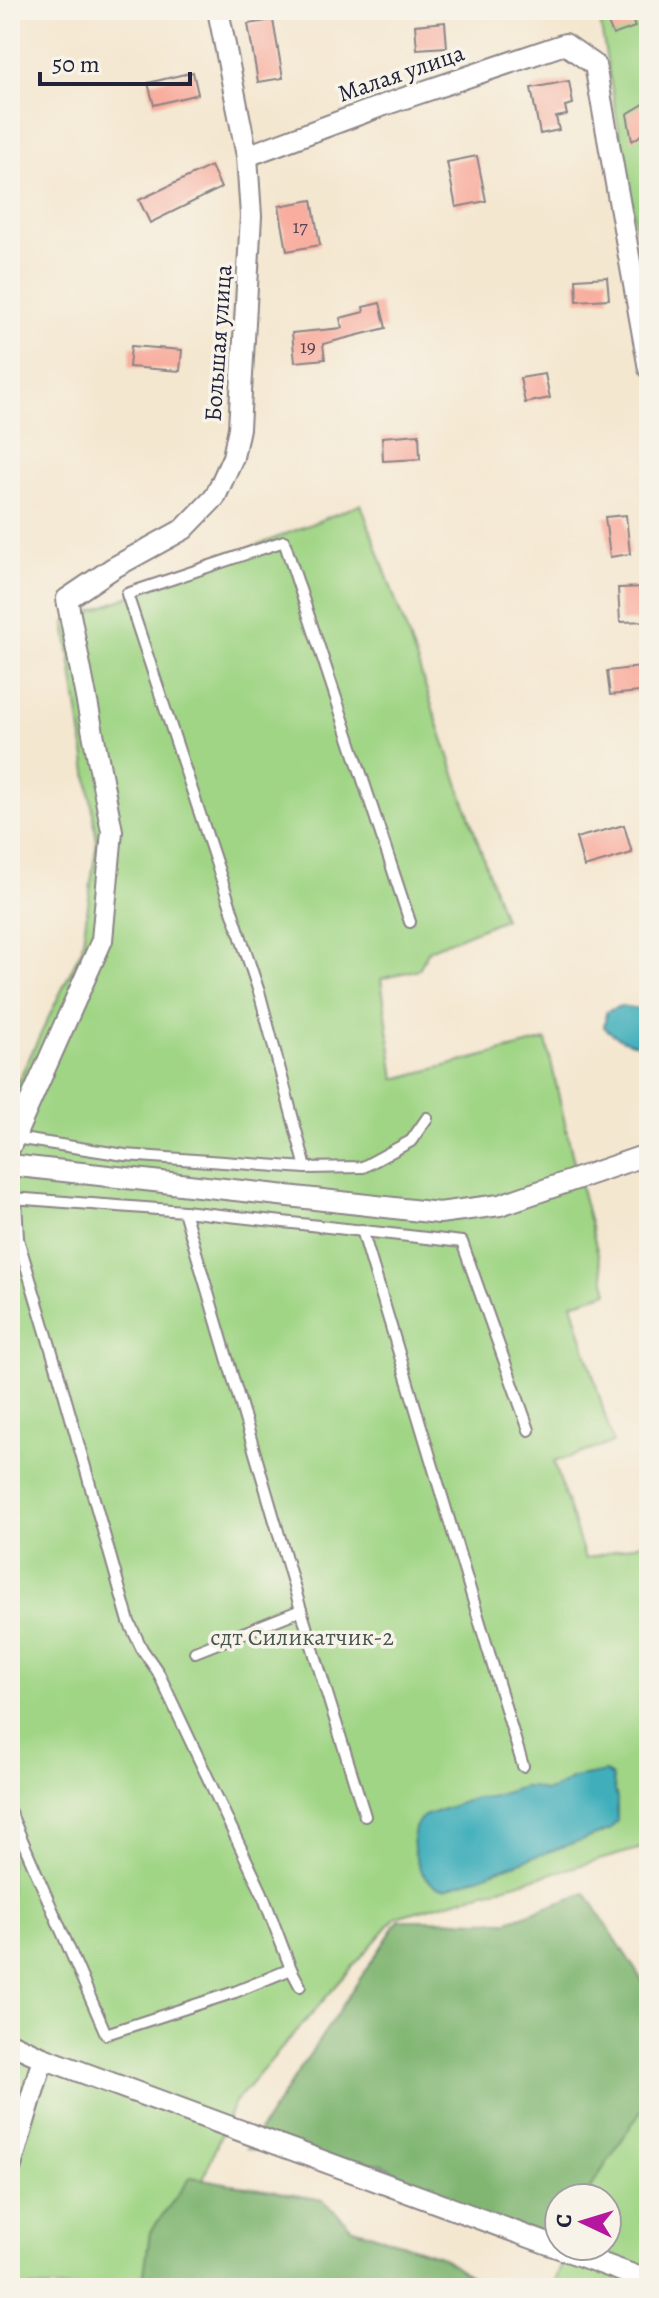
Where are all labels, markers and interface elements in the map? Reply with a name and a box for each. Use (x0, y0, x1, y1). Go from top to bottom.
scale bar (40, 36, 190, 86)
street label: Малая улица (333, 36, 469, 110)
text: 50 m (52, 48, 100, 80)
house number: 17 (292, 213, 308, 240)
street label: Большая улица (197, 263, 239, 423)
house number: 19 (300, 333, 316, 360)
park label: сдт Силикатчик-2 (210, 1621, 394, 1653)
north arrow (543, 2182, 623, 2262)
text: С (549, 2213, 579, 2228)

